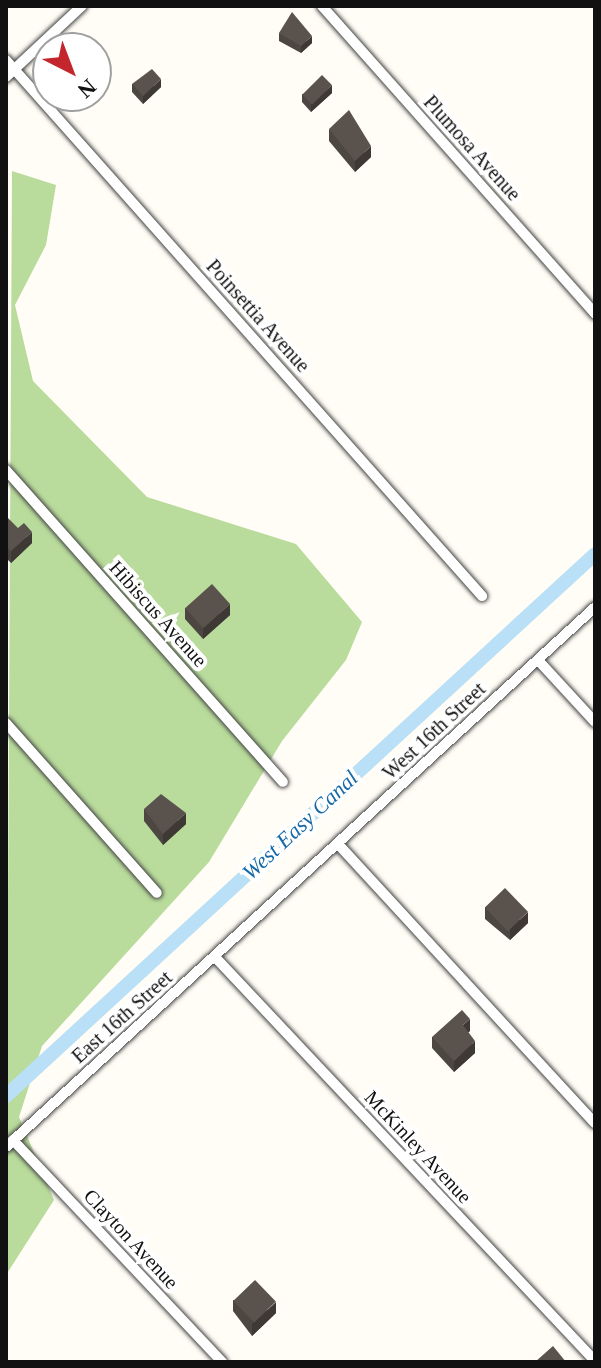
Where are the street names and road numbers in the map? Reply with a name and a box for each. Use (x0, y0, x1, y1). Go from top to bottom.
street label: Plumosa Avenue (418, 90, 526, 206)
street label: Poinsettia Avenue (201, 254, 315, 378)
street label: Hibiscus Avenue (104, 556, 212, 672)
street label: West 16th Street (378, 677, 490, 785)
street label: East 16th Street (67, 966, 177, 1068)
street label: McKinley Avenue (359, 1085, 477, 1209)
street label: Clayton Avenue (78, 1184, 184, 1294)

